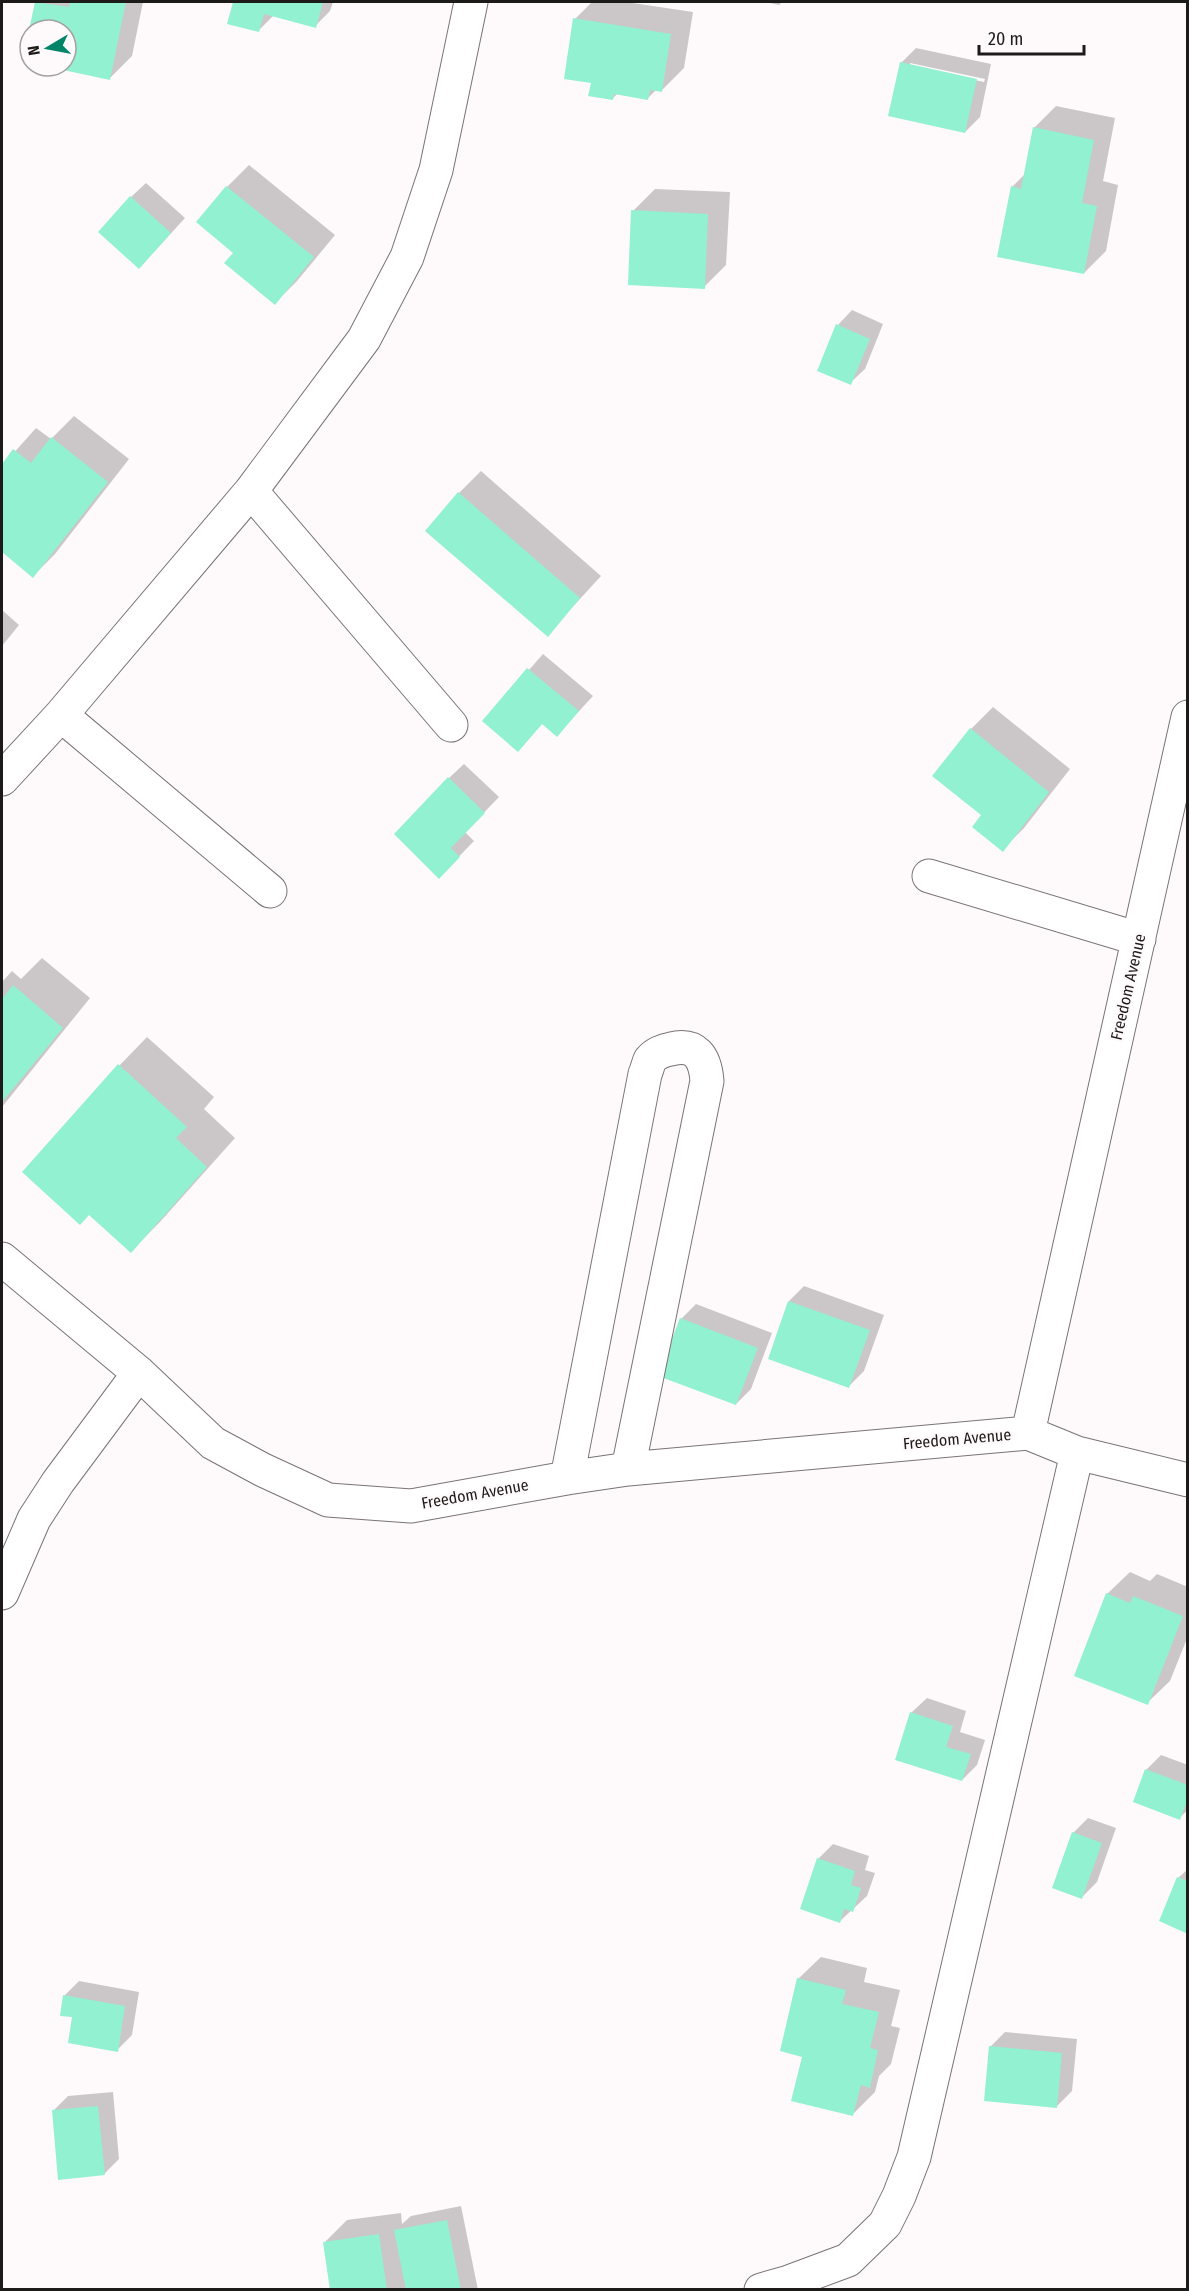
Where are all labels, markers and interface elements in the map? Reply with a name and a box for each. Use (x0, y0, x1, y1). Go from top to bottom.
north arrow (18, 18, 78, 78)
scale bar (979, 18, 1084, 56)
text: 20 m (988, 28, 1023, 50)
text: N (24, 44, 44, 57)
street label: Freedom Avenue (1107, 932, 1149, 1042)
street label: Freedom Avenue (902, 1425, 1012, 1453)
street label: Freedom Avenue (420, 1475, 530, 1513)

